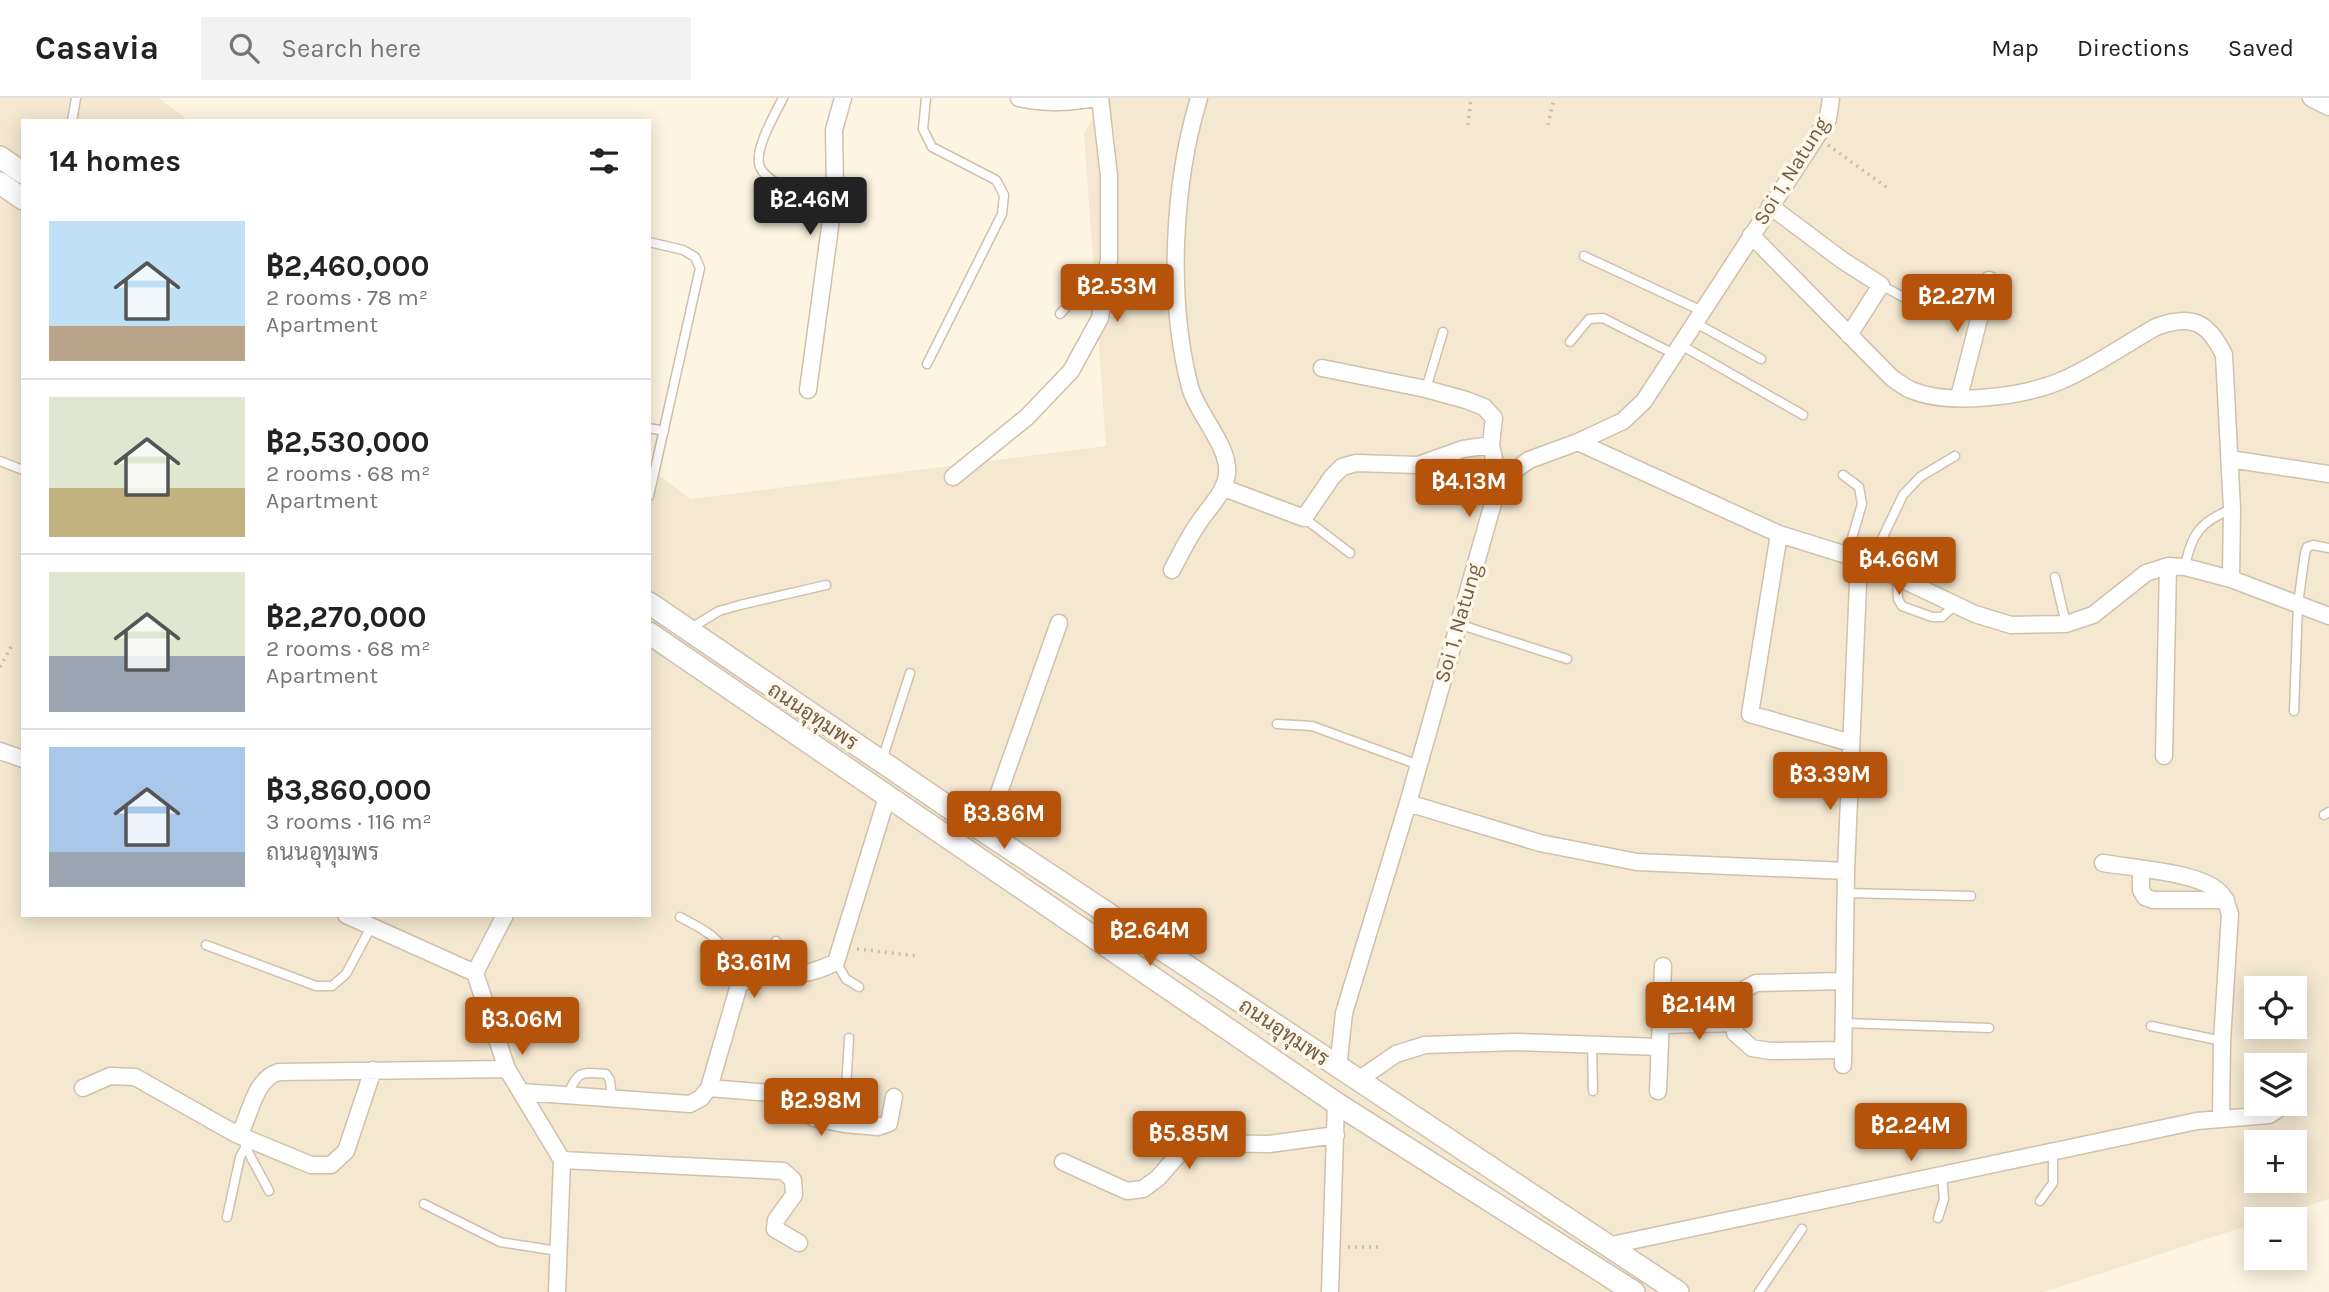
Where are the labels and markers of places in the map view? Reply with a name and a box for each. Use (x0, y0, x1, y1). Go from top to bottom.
pin: ฿2.46M (753, 178, 867, 237)
pin: ฿2.53M (1060, 264, 1174, 324)
pin: ฿2.27M (1900, 274, 2014, 334)
pin: ฿4.13M (1412, 460, 1526, 519)
pin: ฿4.66M (1842, 538, 1956, 597)
pin: ฿3.39M (1773, 752, 1887, 812)
pin: ฿3.86M (947, 792, 1061, 851)
pin: ฿2.64M (1093, 908, 1207, 968)
pin: ฿3.61M (697, 940, 811, 1000)
pin: ฿2.14M (1642, 982, 1756, 1042)
pin: ฿3.06M (465, 998, 579, 1057)
pin: ฿2.98M (764, 1079, 878, 1138)
pin: ฿2.24M (1854, 1104, 1968, 1163)
pin: ฿5.85M (1132, 1112, 1246, 1171)

